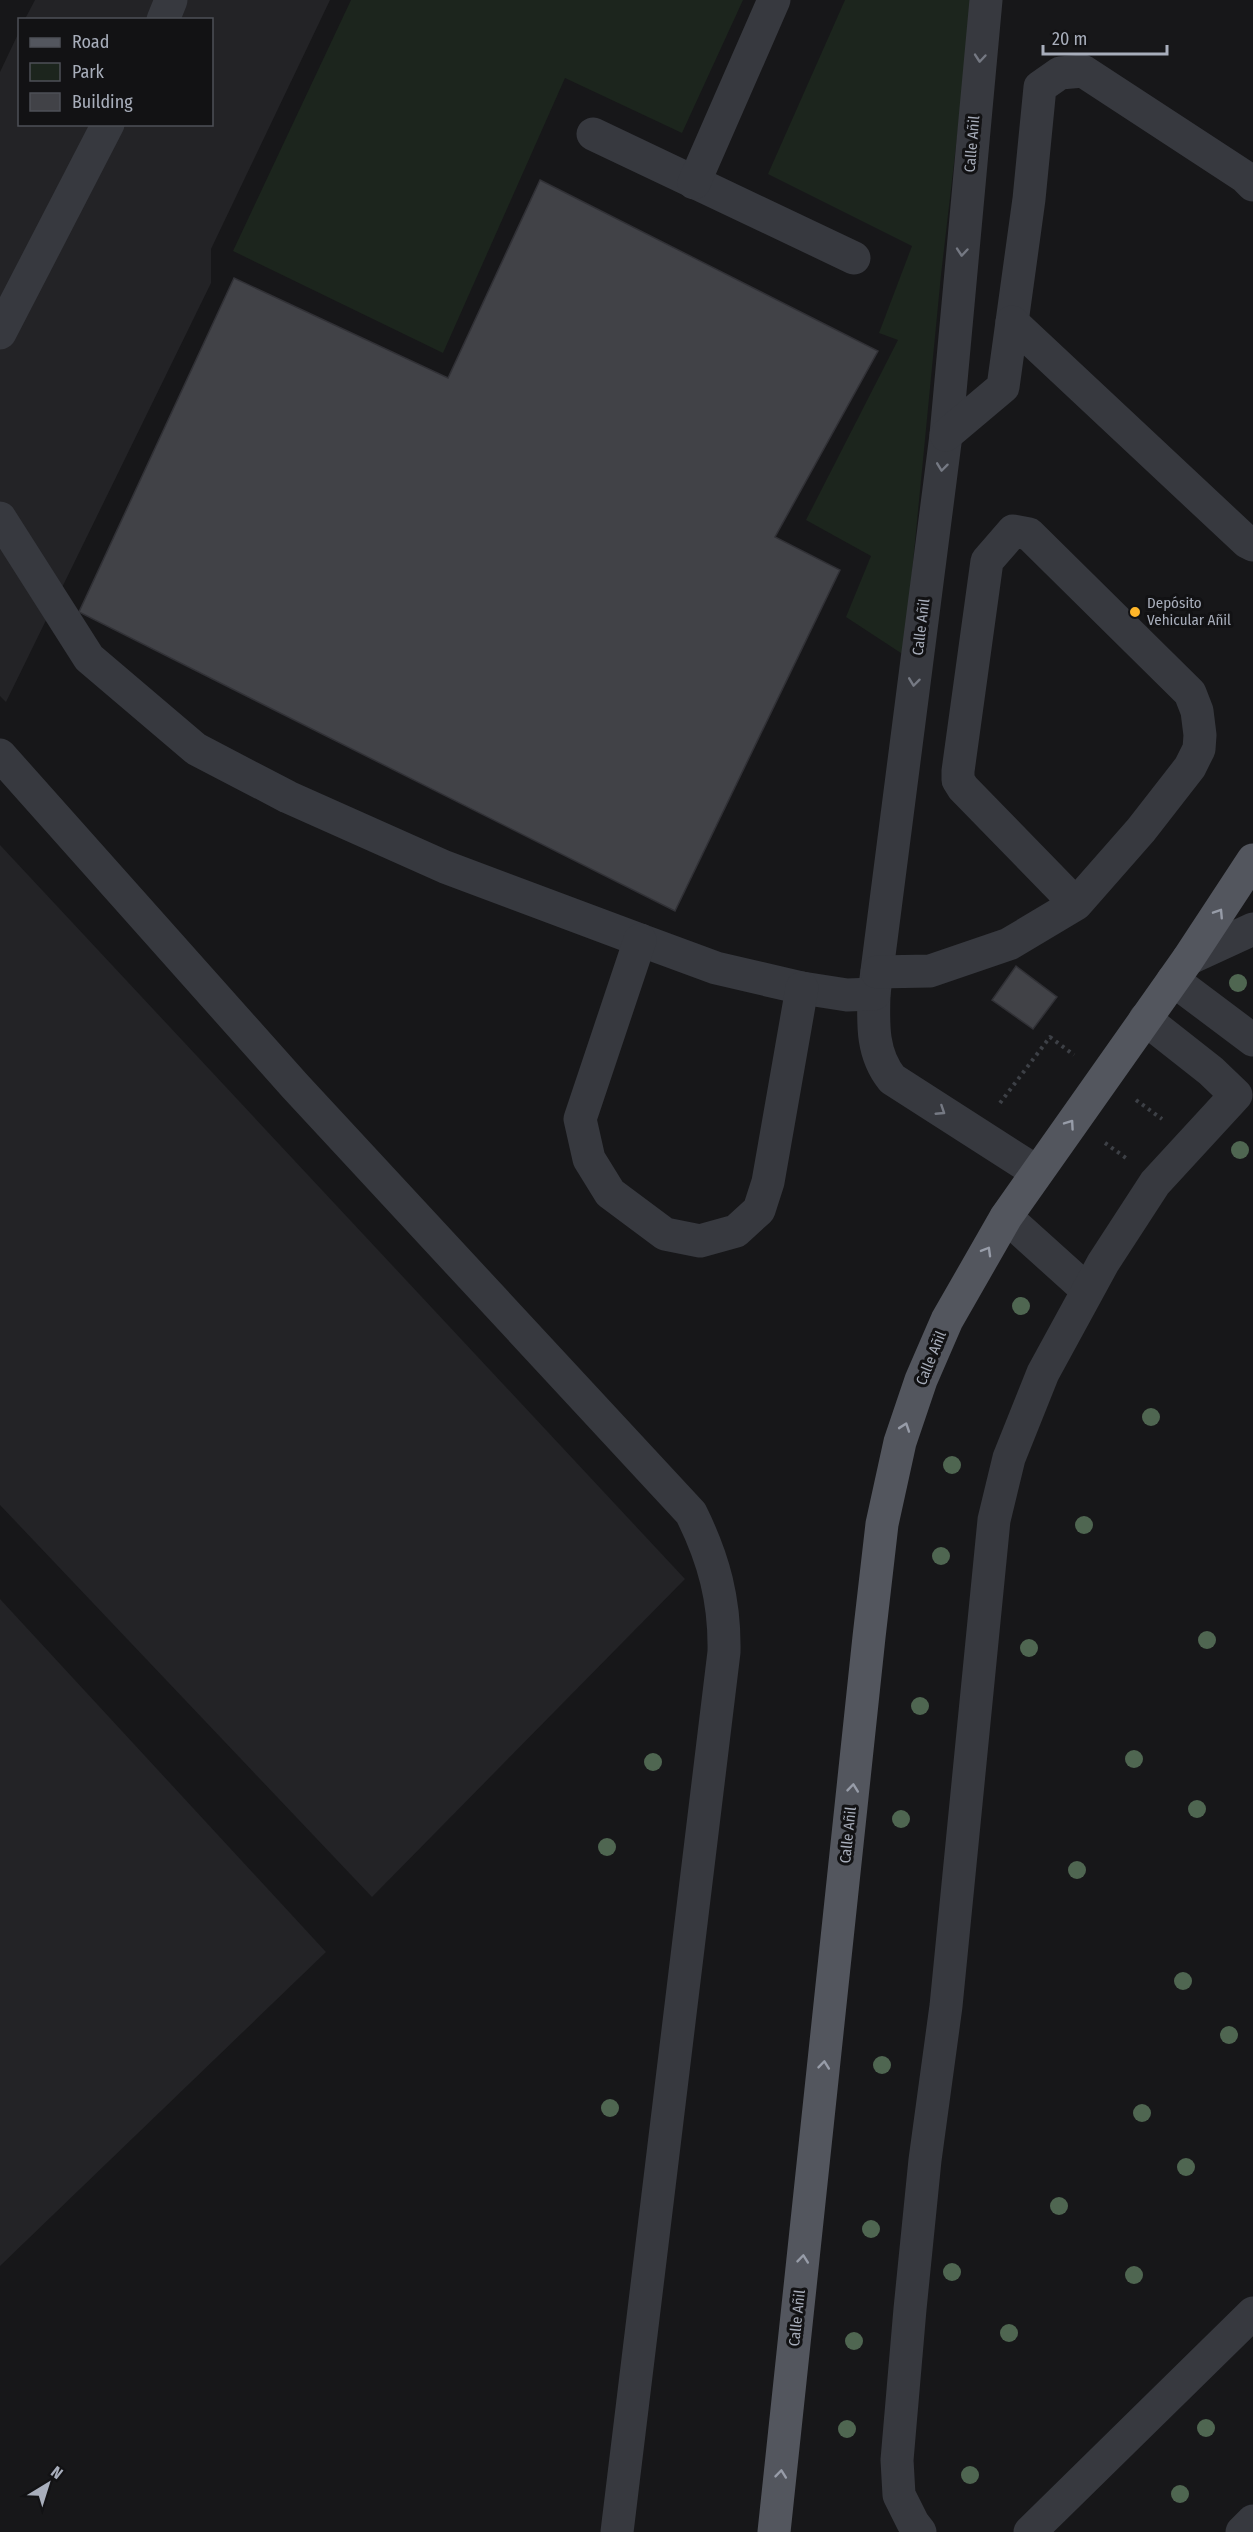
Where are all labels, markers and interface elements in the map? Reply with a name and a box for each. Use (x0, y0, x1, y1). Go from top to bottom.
legend (18, 18, 213, 126)
scale bar (1043, 18, 1168, 56)
text: 20 m (1052, 28, 1087, 50)
text: Road (72, 31, 109, 53)
one-way arrow (974, 54, 987, 63)
text: Park (72, 61, 105, 83)
text: Building (72, 91, 133, 113)
street label: Calle Añil (961, 115, 983, 173)
one-way arrow (956, 248, 969, 257)
one-way arrow (936, 463, 948, 472)
place label: Depósito Vehicular Añil (1147, 594, 1231, 629)
street label: Calle Añil (909, 598, 933, 656)
marker: Depósito Vehicular Añil (1128, 605, 1142, 619)
one-way arrow (908, 677, 921, 686)
one-way arrow (1211, 909, 1223, 919)
one-way arrow (935, 1103, 945, 1115)
one-way arrow (1063, 1119, 1074, 1130)
one-way arrow (979, 1247, 991, 1257)
street label: Calle Añil (912, 1328, 950, 1388)
one-way arrow (898, 1422, 910, 1433)
one-way arrow (846, 1783, 859, 1792)
street label: Calle Añil (836, 1806, 860, 1864)
one-way arrow (817, 2061, 830, 2070)
one-way arrow (796, 2254, 809, 2264)
street label: Calle Añil (785, 2289, 809, 2347)
north arrow (18, 2454, 78, 2514)
text: N (47, 2462, 67, 2483)
one-way arrow (774, 2469, 786, 2478)

